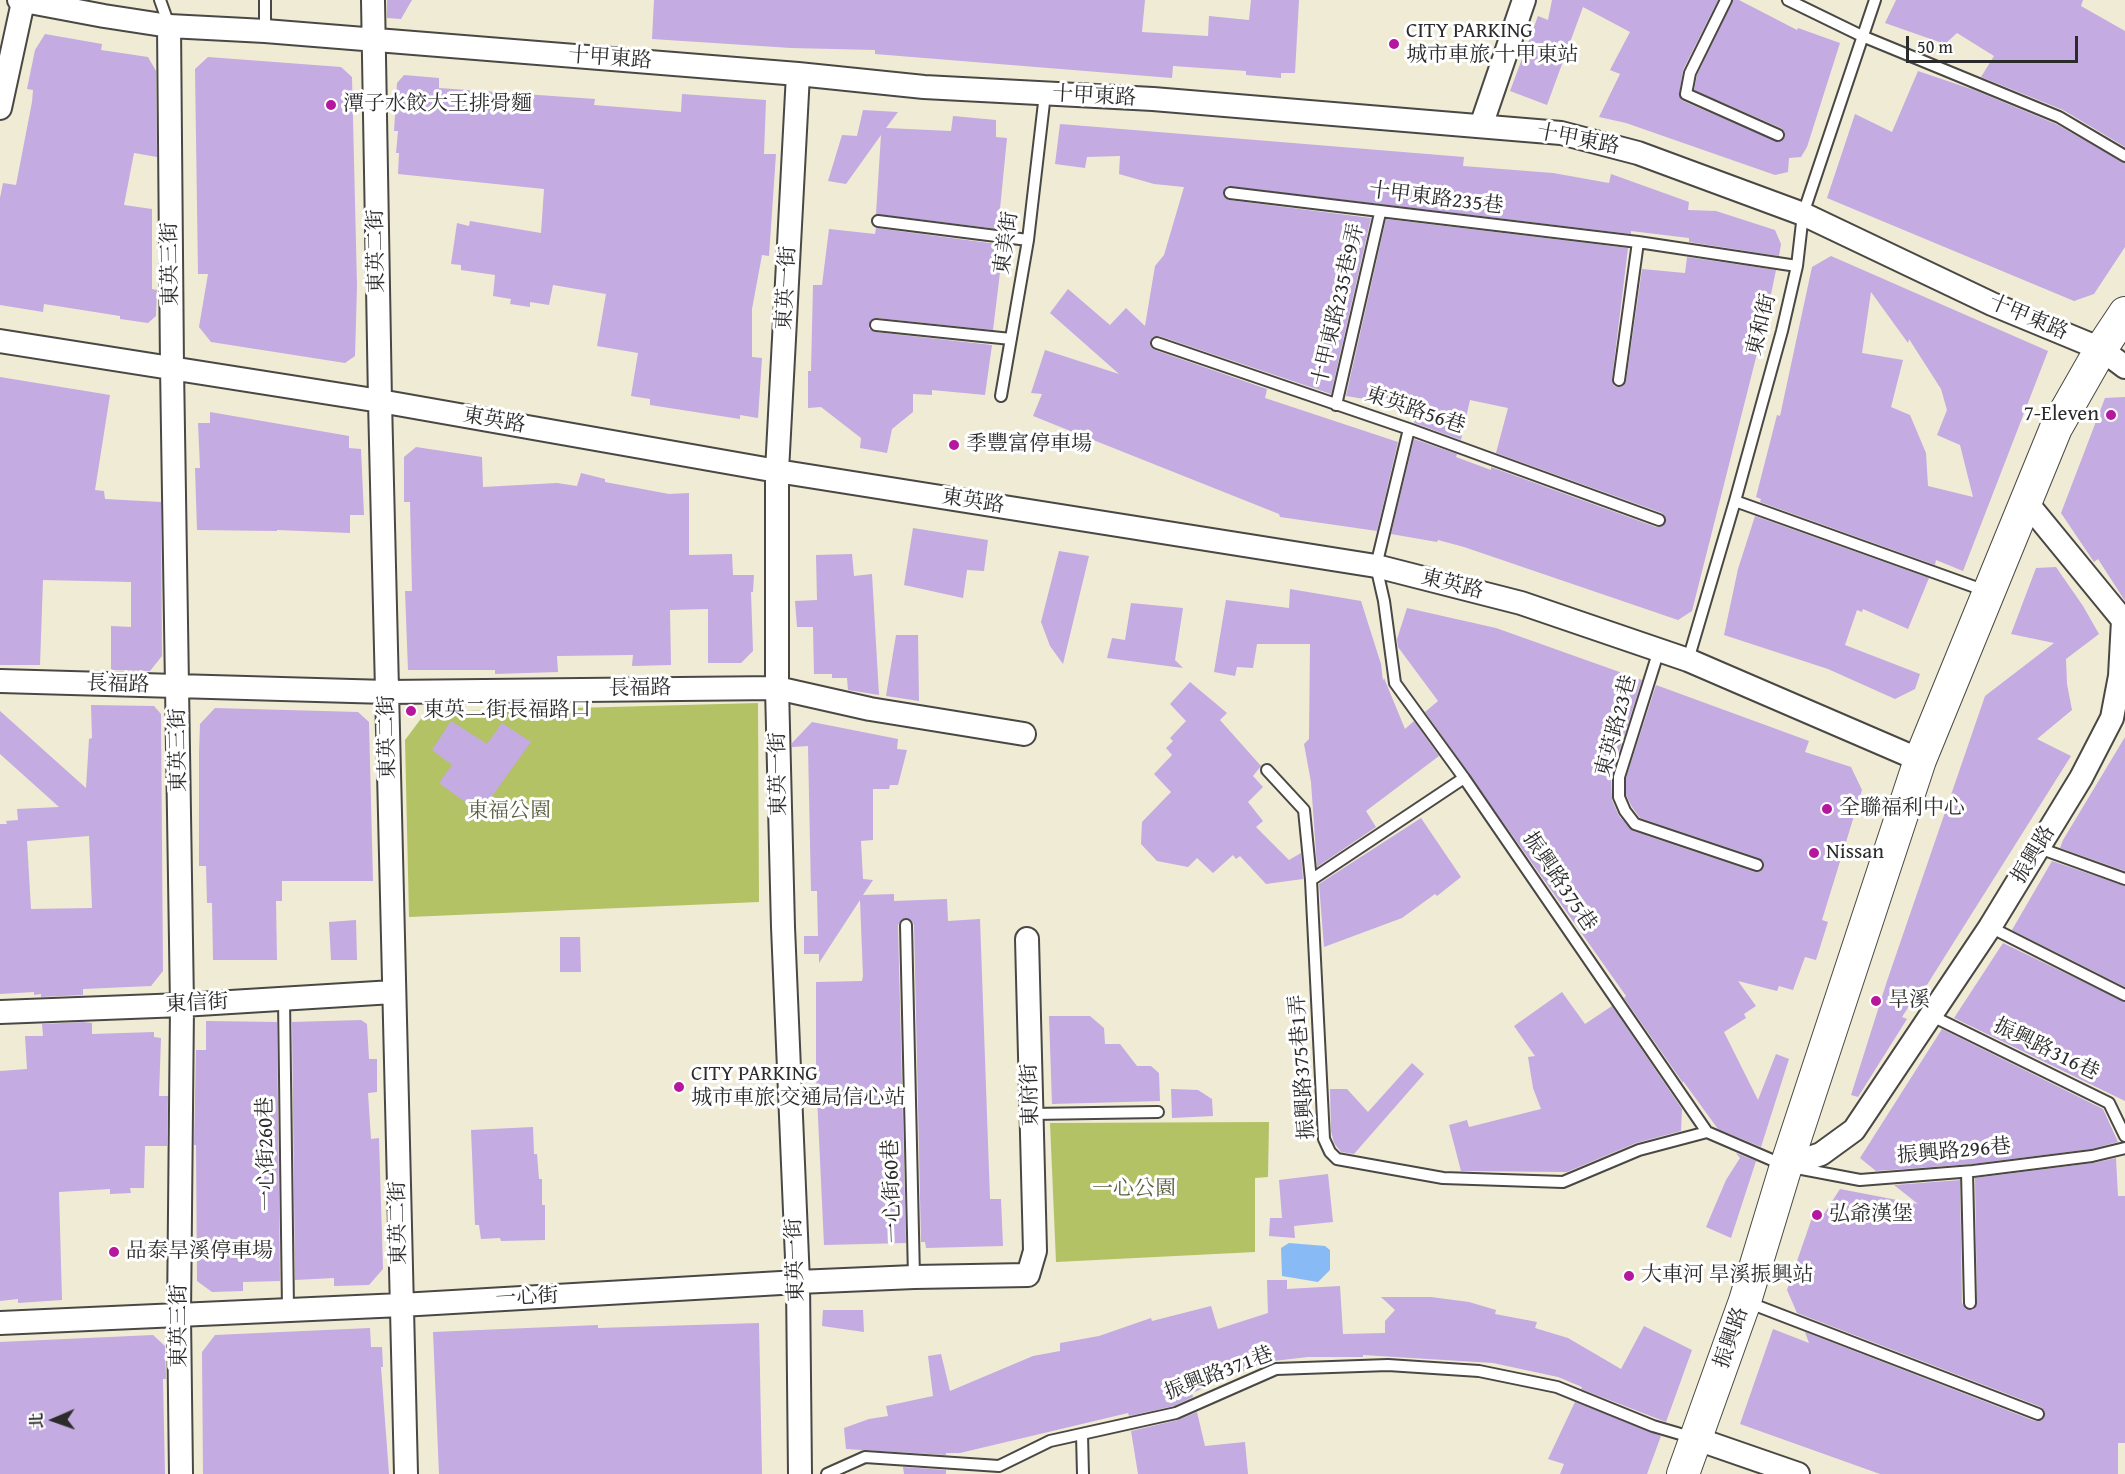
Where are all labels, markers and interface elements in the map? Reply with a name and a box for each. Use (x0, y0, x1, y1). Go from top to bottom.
place label: CITY PARKING 城市車旅 十甲東站 (1406, 19, 1579, 69)
scale bar (1909, 24, 2082, 62)
text: 50 m (1917, 33, 1953, 60)
marker: CITY PARKING 城市車旅 十甲東站 (1387, 37, 1401, 51)
street label: 十甲東路 (567, 44, 653, 74)
street label: 十甲東路 (1051, 82, 1137, 112)
place label: 潭子水餃大王排骨麵 (343, 92, 532, 118)
marker: 潭子水餃大王排骨麵 (324, 98, 338, 112)
street label: 十甲東路 (1534, 120, 1622, 160)
street label: 十甲東路235巷 (1367, 178, 1505, 220)
street label: 東英二街 (364, 209, 390, 293)
street label: 東美街 (990, 210, 1024, 276)
street label: 十甲東路235巷9弄 (1308, 221, 1370, 389)
street label: 東英三街 (158, 222, 184, 306)
street label: 東英一街 (772, 245, 802, 331)
street label: 十甲東路 (1984, 290, 2072, 346)
street label: 東和街 (1742, 291, 1782, 359)
street label: 東英路56巷 (1362, 382, 1468, 440)
place label: 7-Eleven (2024, 402, 2099, 428)
street label: 東英路 (461, 403, 527, 439)
marker: 7-Eleven (2104, 408, 2118, 422)
place label: 季豐富停車場 (966, 432, 1092, 458)
marker: 季豐富停車場 (947, 438, 961, 452)
street label: 東英路 (940, 485, 1006, 519)
street label: 東英路 (1418, 565, 1486, 605)
street label: 長福路 (86, 671, 150, 699)
street label: 東英路23巷 (1591, 672, 1643, 780)
street label: 長福路 (608, 676, 672, 702)
street label: 東英二街 (375, 695, 401, 779)
place label: 東英二街長福路口 (423, 698, 591, 724)
marker: 東英二街長福路口 (404, 704, 418, 718)
street label: 東英三街 (166, 708, 192, 792)
street label: 東英一街 (766, 732, 792, 816)
place label: 全聯福利中心 (1839, 796, 1965, 822)
park label: 東福公園 (467, 799, 551, 825)
marker: 全聯福利中心 (1820, 802, 1834, 816)
street label: 振興路 (2007, 822, 2061, 888)
street label: 振興路375巷 (1517, 828, 1601, 936)
place label: Nissan (1826, 840, 1884, 866)
marker: Nissan (1807, 846, 1821, 860)
place label: 旱溪 (1888, 988, 1930, 1014)
street label: 東信街 (165, 990, 229, 1018)
street label: 振興路375巷1弄 (1285, 994, 1321, 1140)
marker: 旱溪 (1869, 994, 1883, 1008)
street label: 振興路316巷 (1989, 1014, 2103, 1086)
place label: CITY PARKING 城市車旅 交通局信心站 (691, 1062, 906, 1112)
street label: 東府街 (1017, 1063, 1045, 1127)
marker: CITY PARKING 城市車旅 交通局信心站 (672, 1080, 686, 1094)
street label: 一心街260巷 (253, 1097, 281, 1211)
street label: 振興路296巷 (1896, 1134, 2012, 1170)
street label: 一心街60巷 (879, 1138, 907, 1244)
park label: 一心公園 (1092, 1177, 1176, 1203)
street label: 東英二街 (386, 1181, 412, 1265)
place label: 弘爺漢堡 (1829, 1202, 1913, 1228)
marker: 弘爺漢堡 (1810, 1208, 1824, 1222)
street label: 東英一街 (782, 1218, 810, 1302)
place label: 品泰旱溪停車場 (126, 1239, 273, 1265)
marker: 品泰旱溪停車場 (107, 1245, 121, 1259)
place label: 大車河 旱溪振興站 (1641, 1263, 1814, 1289)
marker: 大車河 旱溪振興站 (1622, 1269, 1636, 1283)
street label: 東英三街 (167, 1284, 193, 1368)
street label: 一心街 (495, 1284, 559, 1312)
street label: 振興路 (1710, 1304, 1754, 1372)
street label: 振興路371巷 (1161, 1342, 1277, 1406)
north arrow (24, 1390, 84, 1450)
text: 北 (24, 1412, 48, 1429)

